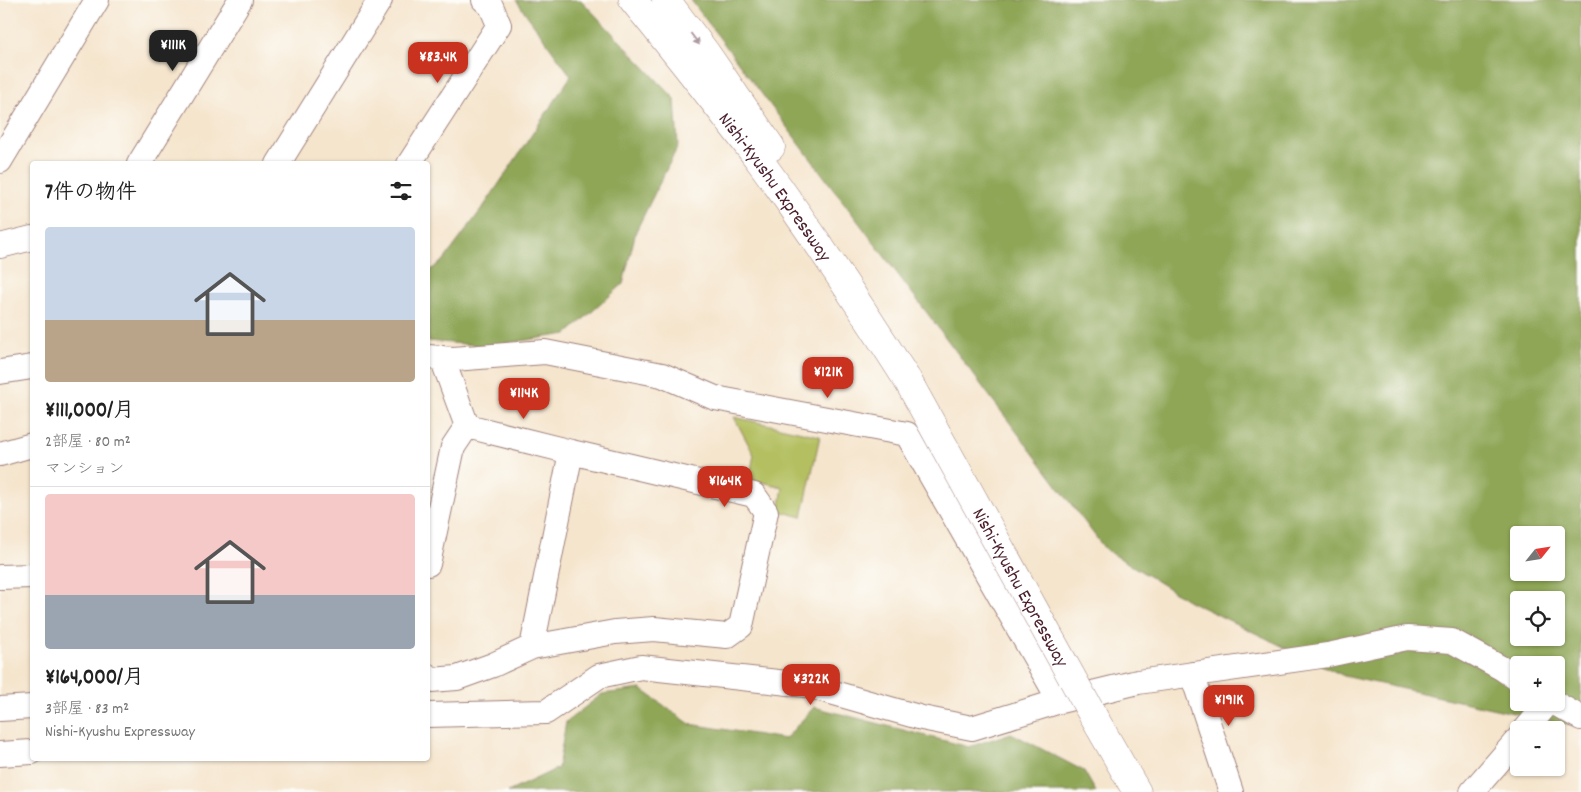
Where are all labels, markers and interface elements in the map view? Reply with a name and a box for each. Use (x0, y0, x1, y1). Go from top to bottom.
pin: ¥111K (138, 30, 208, 72)
one-way arrow (690, 32, 700, 46)
text: ¥111K (160, 34, 186, 57)
pin: ¥83.4K (397, 42, 479, 84)
text: ¥83.4K (419, 46, 457, 69)
street label: Nishi-Kyushu Expressway (710, 108, 837, 268)
icon: filters (387, 177, 415, 205)
text: 7件の物件 (45, 179, 137, 209)
icon: home (185, 259, 275, 349)
pin: ¥121K (793, 356, 863, 399)
text: ¥121K (813, 361, 843, 384)
pin: ¥114K (489, 378, 559, 420)
text: ¥114K (510, 382, 538, 405)
text: ¥111,000/月 (45, 397, 134, 427)
text: 2部屋 · 80 m² (45, 431, 131, 454)
text: マンション (45, 458, 124, 481)
pin: ¥164K (690, 466, 760, 508)
text: ¥164K (708, 470, 742, 493)
street label: Nishi-Kyushu Expressway (964, 504, 1074, 673)
north arrow (1510, 526, 1565, 581)
map controls (1510, 526, 1565, 776)
icon: home (185, 527, 275, 617)
button: locate (1510, 591, 1565, 646)
button: + (1510, 656, 1565, 711)
text: ¥164,000/月 (45, 664, 144, 694)
pin: ¥322K (776, 664, 846, 706)
text: ¥322K (793, 668, 829, 691)
pin: ¥191K (1194, 684, 1264, 727)
text: ¥191K (1214, 689, 1244, 712)
text: 3部屋 · 83 m² (45, 698, 129, 721)
text: Nishi-Kyushu Expressway (45, 721, 195, 744)
button: − (1510, 721, 1565, 776)

